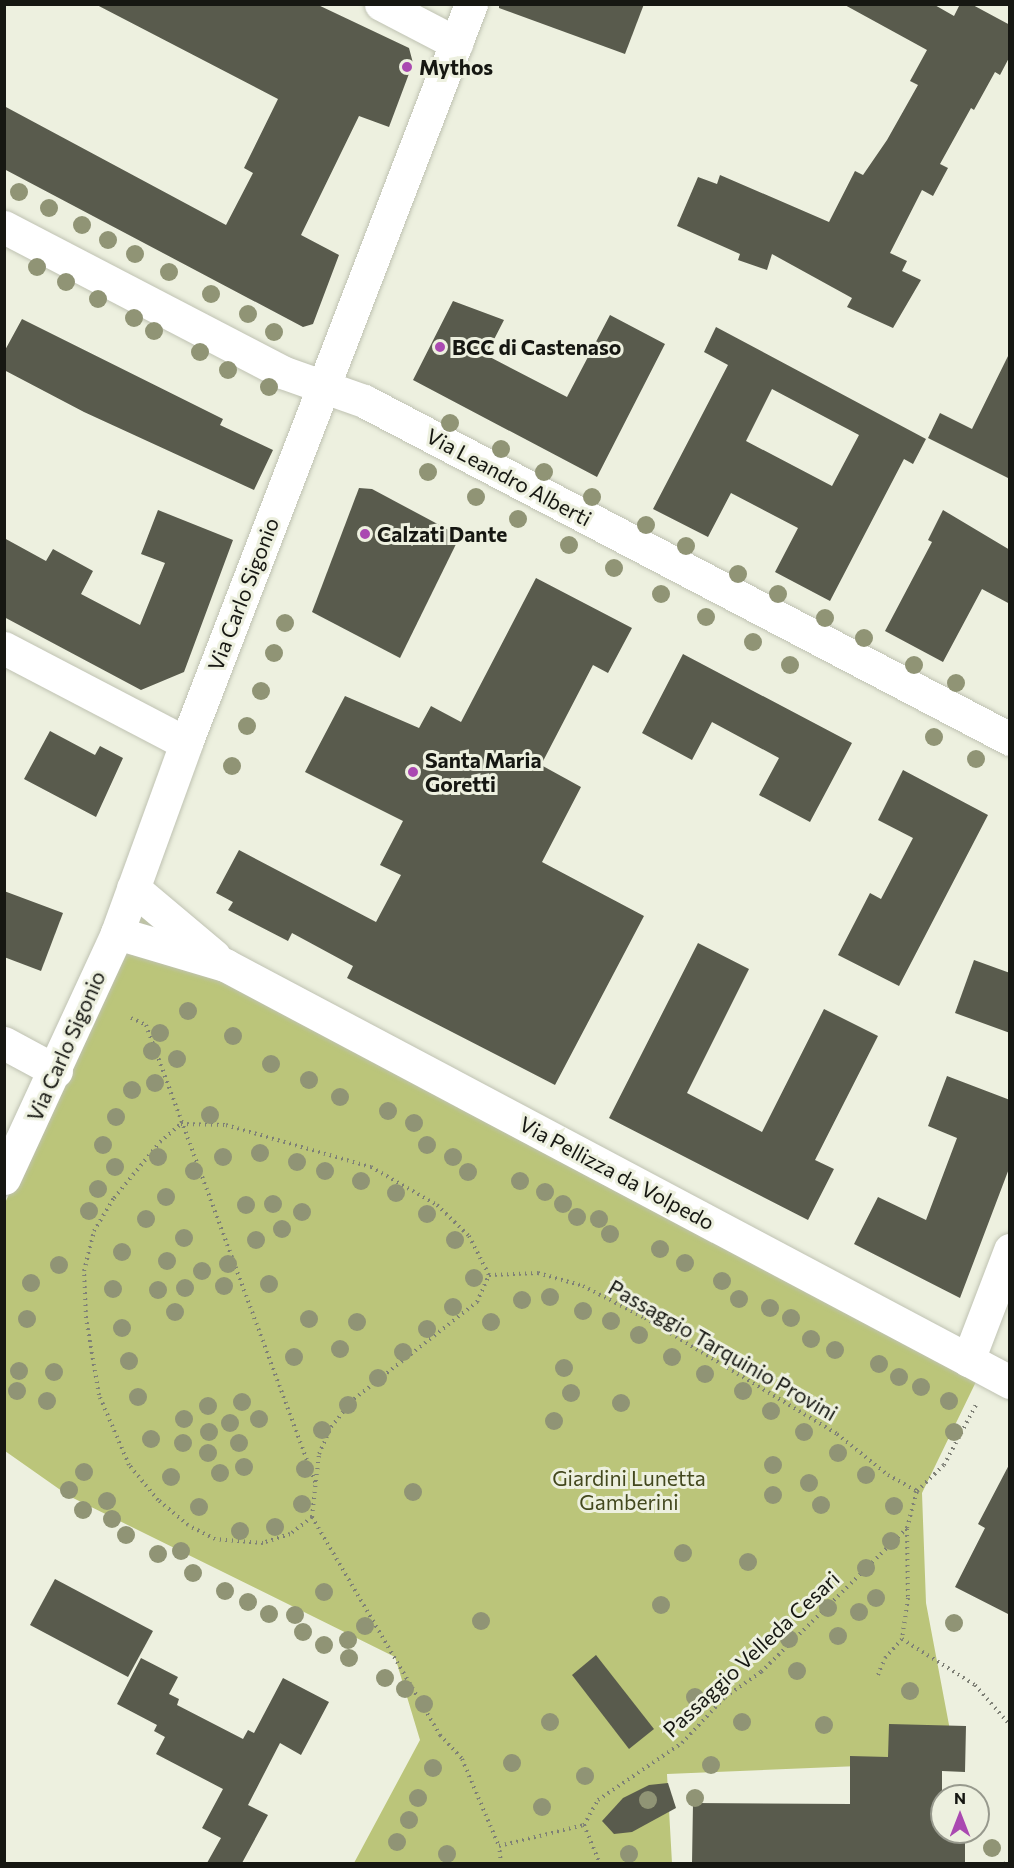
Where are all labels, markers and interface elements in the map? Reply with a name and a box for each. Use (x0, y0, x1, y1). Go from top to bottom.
place label: Mythos (419, 54, 493, 80)
marker: Mythos (400, 60, 414, 74)
place label: BCC di Castenaso (452, 334, 621, 360)
marker: BCC di Castenaso (433, 340, 447, 354)
street label: Via Leandro Alberti (422, 423, 596, 531)
street label: Via Carlo Sigonio (202, 514, 284, 674)
place label: Calzati Dante (377, 521, 507, 547)
marker: Calzati Dante (358, 527, 372, 541)
place label: Santa Maria Goretti (425, 747, 541, 797)
marker: Santa Maria Goretti (406, 765, 420, 779)
street label: Via Carlo Sigonio (22, 967, 110, 1125)
street label: Via Pellizza da Volpedo (515, 1111, 719, 1235)
street label: Passaggio Tarquinio Provini (604, 1274, 842, 1426)
park label: Giardini Lunetta Gamberini (552, 1465, 706, 1515)
street label: Passaggio Velleda Cesari (658, 1566, 844, 1742)
north arrow (930, 1784, 990, 1844)
text: N (954, 1788, 966, 1807)

